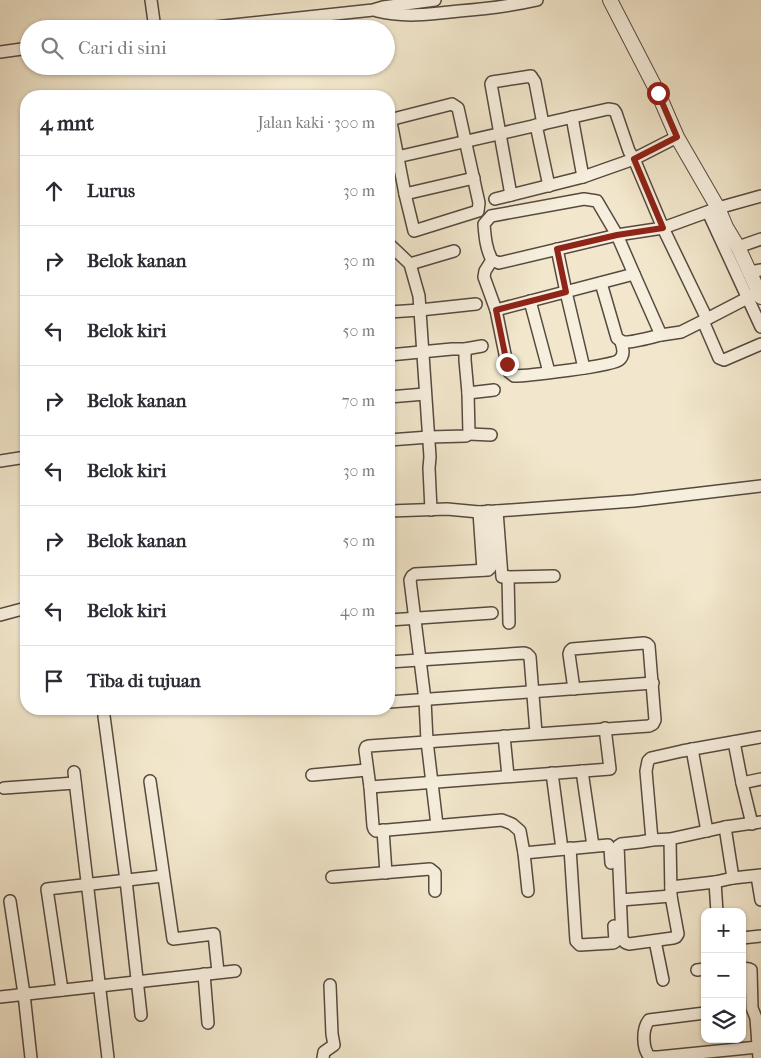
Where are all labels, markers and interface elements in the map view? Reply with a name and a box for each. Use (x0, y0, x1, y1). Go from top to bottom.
search box (20, 20, 395, 75)
icon: search (38, 34, 66, 62)
text: Cari di sini (78, 37, 167, 59)
route start (647, 82, 670, 105)
text: 4 mnt (40, 111, 94, 135)
text: Jalan kaki · 300 m (258, 113, 375, 132)
icon: ahead (40, 177, 68, 205)
text: Lurus (87, 180, 135, 202)
text: 30 m (343, 181, 375, 200)
icon: right (40, 247, 68, 275)
text: Belok kanan (87, 250, 187, 272)
text: 30 m (343, 251, 375, 270)
icon: left (40, 317, 68, 345)
text: Belok kiri (87, 320, 166, 342)
text: 50 m (343, 321, 375, 340)
route end (496, 353, 519, 376)
icon: right (40, 387, 68, 415)
text: Belok kanan (87, 390, 187, 412)
text: 70 m (342, 391, 375, 410)
icon: left (40, 457, 68, 485)
text: Belok kiri (87, 460, 166, 482)
text: 30 m (343, 461, 375, 480)
icon: right (40, 527, 68, 555)
text: Belok kanan (87, 530, 187, 552)
text: 50 m (343, 531, 375, 550)
icon: left (40, 597, 68, 625)
text: Belok kiri (87, 600, 166, 622)
text: 40 m (340, 601, 375, 620)
icon: arrive (40, 667, 68, 695)
text: Tiba di tujuan (87, 670, 201, 692)
map controls (701, 908, 746, 1043)
button: + (701, 908, 746, 953)
button: − (701, 953, 746, 998)
button: layers (701, 998, 746, 1043)

